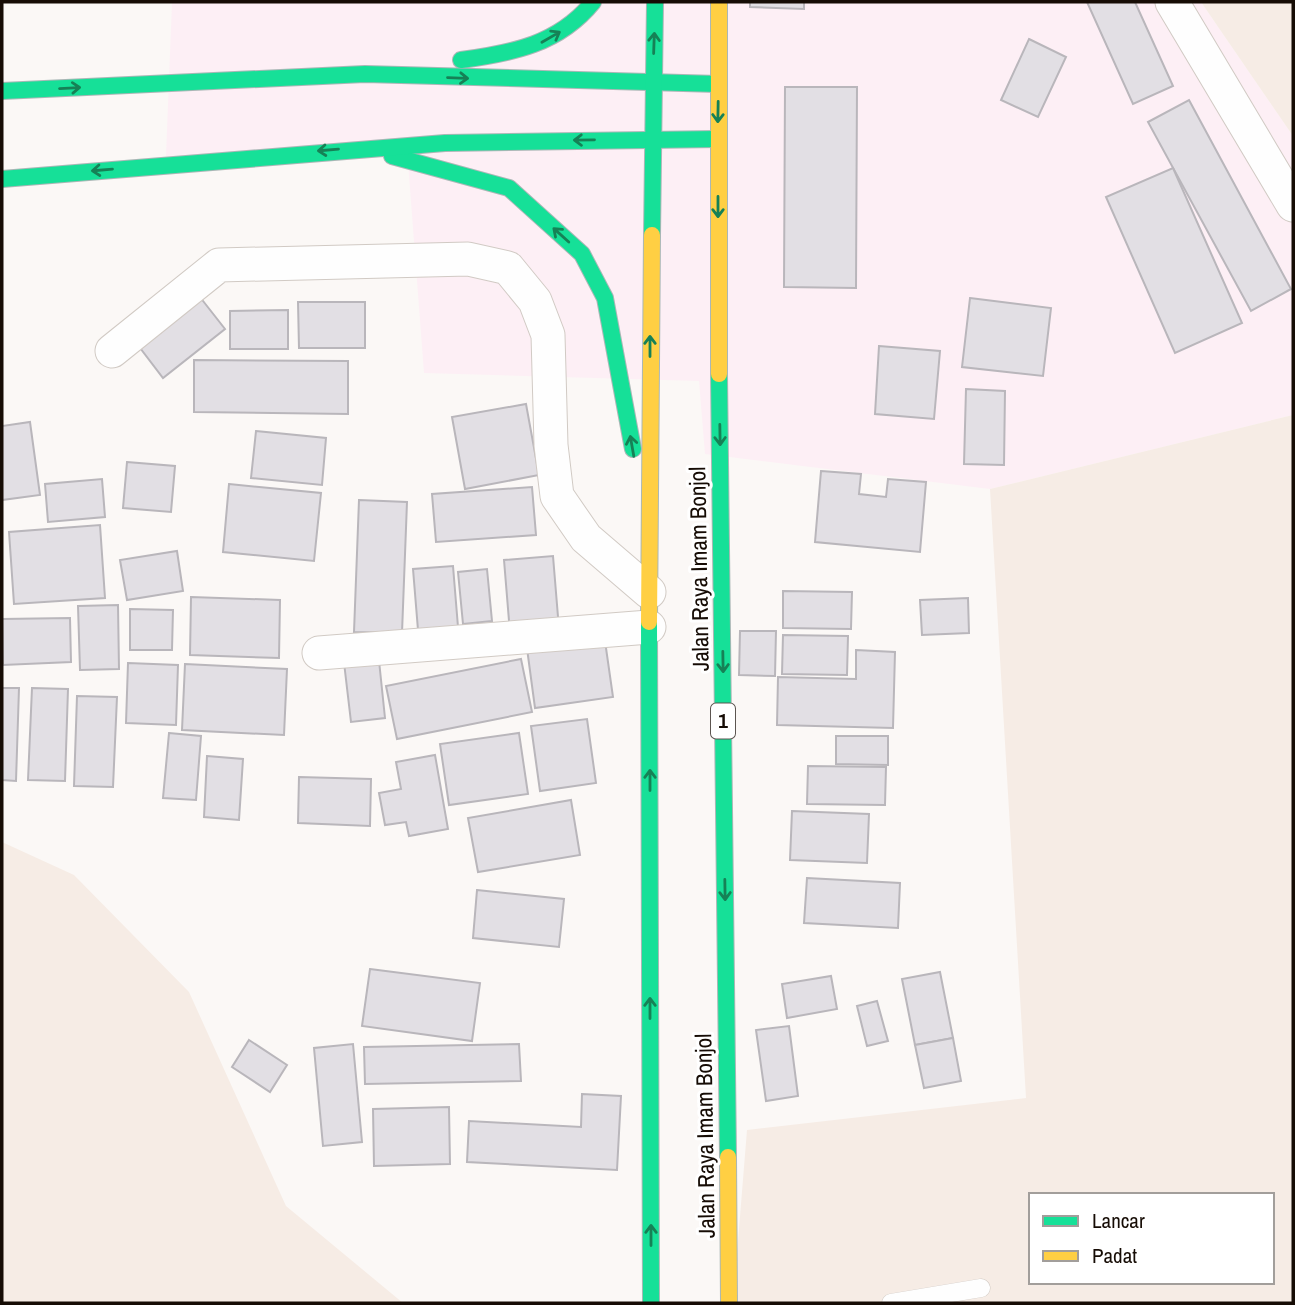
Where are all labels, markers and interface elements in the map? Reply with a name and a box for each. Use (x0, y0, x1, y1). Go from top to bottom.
one-way arrow (540, 30, 560, 44)
one-way arrow (648, 32, 661, 55)
one-way arrow (446, 71, 469, 84)
one-way arrow (58, 81, 81, 94)
one-way arrow (711, 100, 725, 123)
one-way arrow (573, 133, 596, 147)
one-way arrow (318, 144, 340, 157)
one-way arrow (91, 164, 113, 177)
one-way arrow (711, 196, 725, 219)
one-way arrow (553, 227, 570, 244)
one-way arrow (644, 335, 657, 358)
one-way arrow (713, 423, 727, 446)
one-way arrow (625, 435, 638, 457)
street label: Jalan Raya Imam Bonjol (681, 467, 716, 671)
one-way arrow (716, 651, 730, 674)
road number: 1 (711, 704, 735, 738)
one-way arrow (643, 769, 657, 792)
one-way arrow (718, 878, 732, 901)
one-way arrow (644, 996, 657, 1019)
street label: Jalan Raya Imam Bonjol (687, 1034, 722, 1238)
legend (1029, 1193, 1274, 1284)
text: Lancar (1092, 1206, 1145, 1235)
one-way arrow (644, 1224, 658, 1247)
text: Padat (1092, 1241, 1137, 1270)

